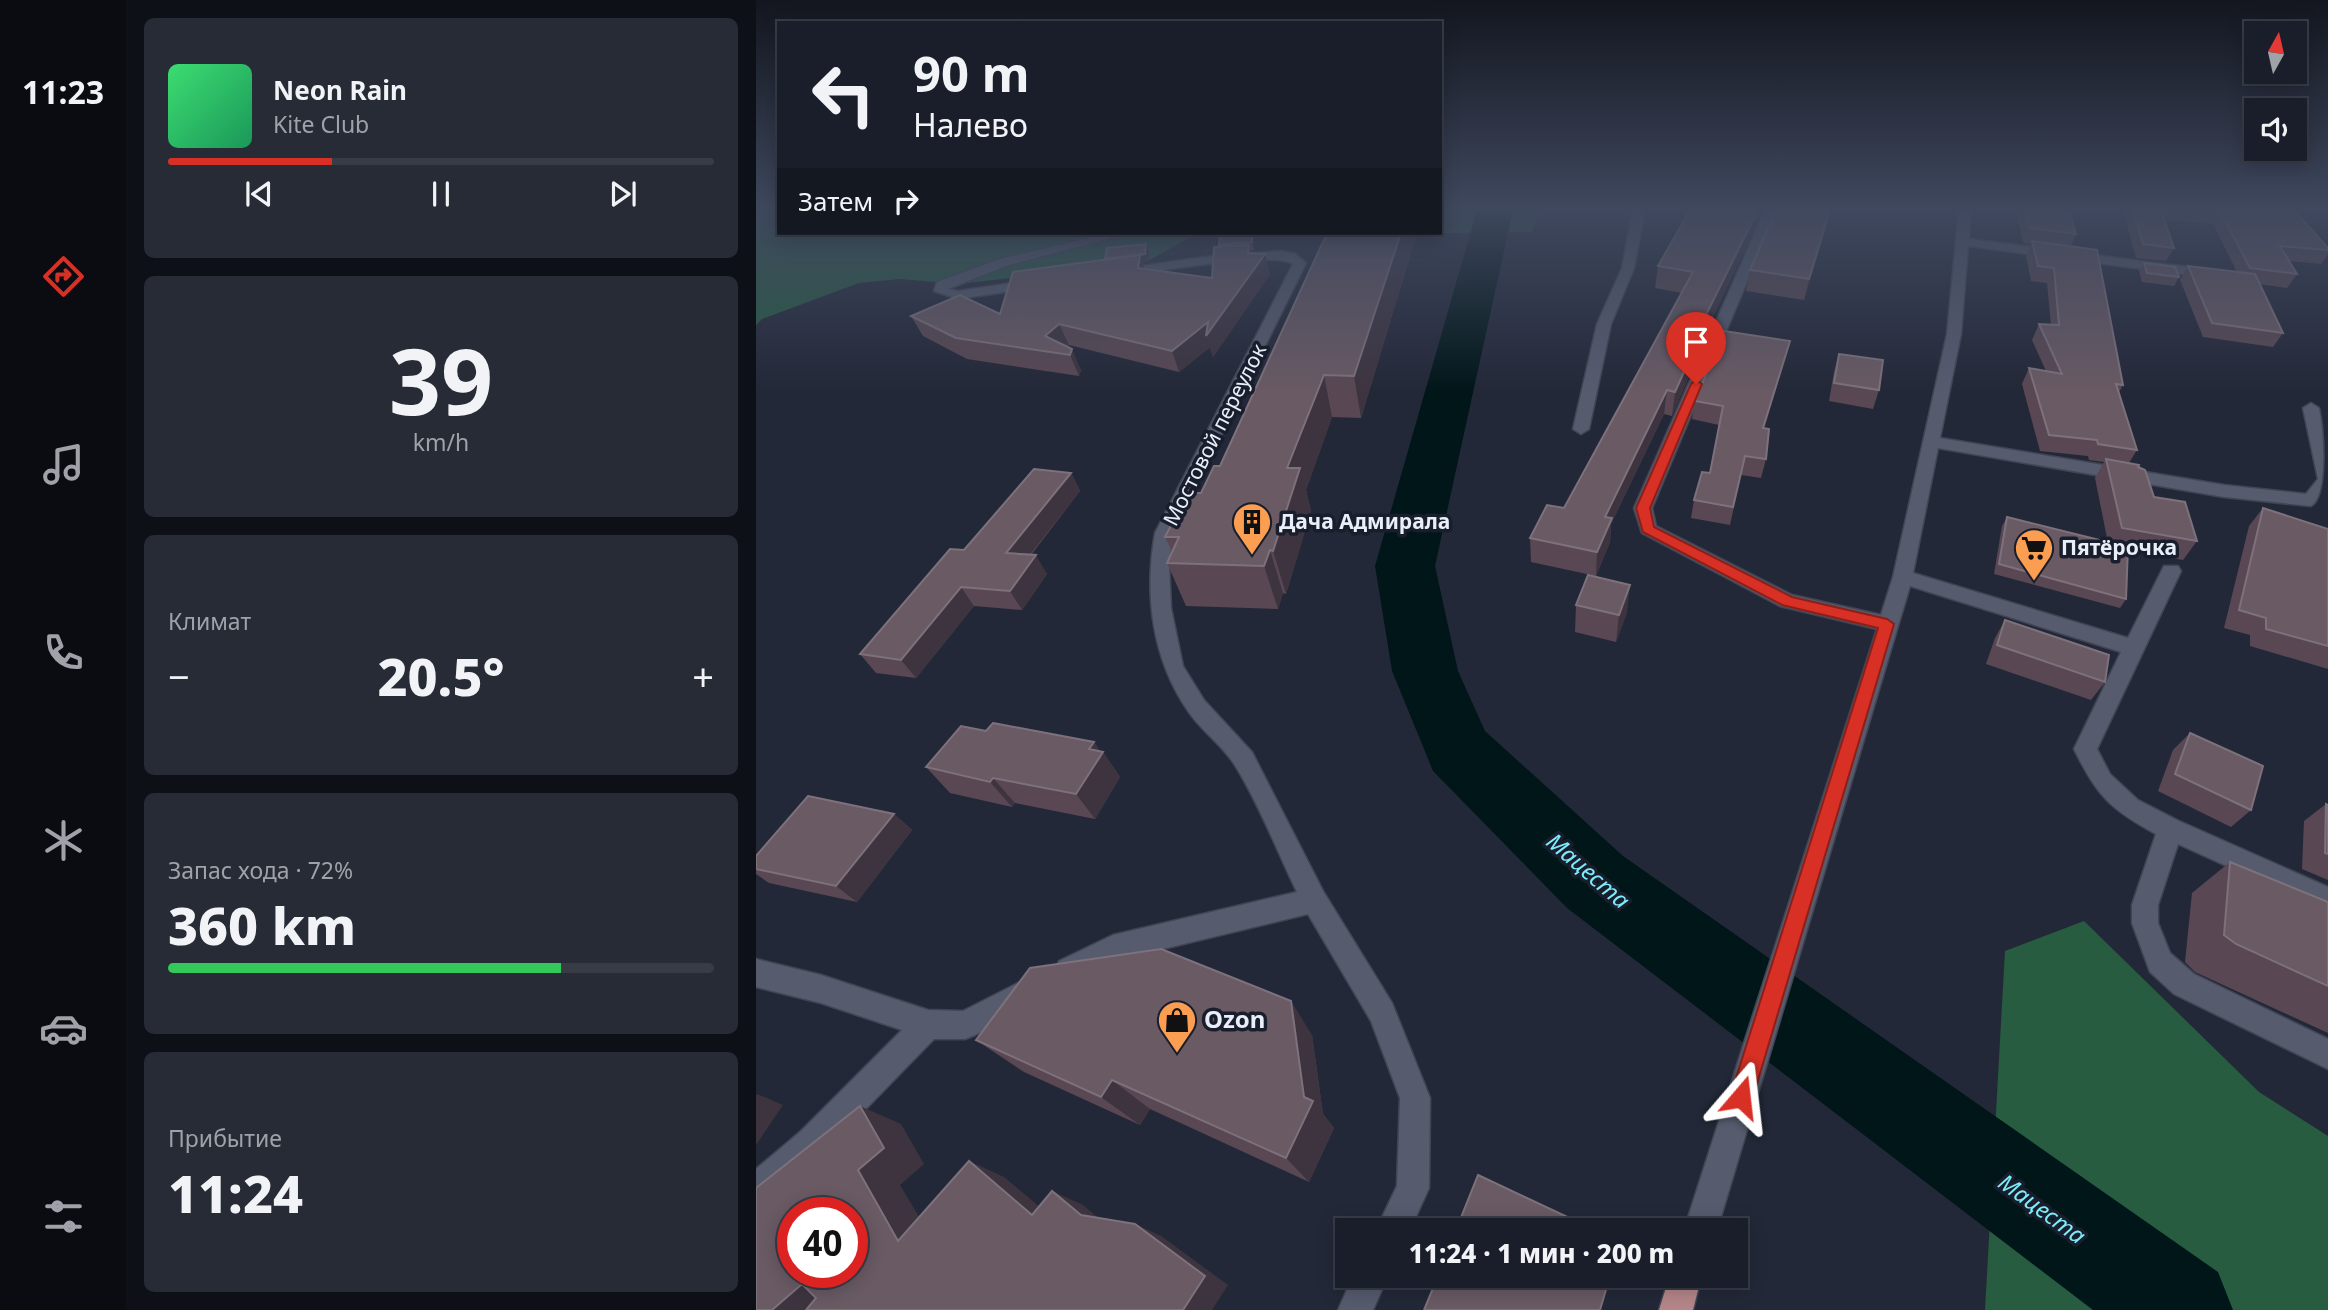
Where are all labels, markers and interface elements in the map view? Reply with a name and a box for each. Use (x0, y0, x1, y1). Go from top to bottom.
north arrow (2244, 21, 2306, 84)
map controls (2244, 21, 2307, 161)
text: 90 m (913, 40, 1030, 106)
icon: left (798, 49, 889, 140)
text: 11:23 (22, 70, 104, 113)
text: Neon Rain (273, 72, 407, 108)
button: sound (2244, 98, 2307, 161)
text: Налево (913, 103, 1028, 146)
text: Kite Club (273, 108, 369, 140)
icon: previous (240, 175, 278, 213)
icon: pause (422, 175, 460, 213)
icon: next (604, 175, 642, 213)
icon: right (887, 182, 925, 220)
text: Затем (798, 183, 873, 219)
icon: directions (39, 252, 88, 301)
pin (1666, 312, 1726, 384)
text: 39 (389, 318, 493, 442)
icon: arrive (1677, 323, 1715, 361)
street label: Мостовой переулок (1156, 339, 1272, 530)
text: km/h (413, 426, 469, 458)
icon: music (39, 440, 88, 489)
building icon: Дача Адмирала (1231, 501, 1273, 556)
place label: Дача Адмирала (1279, 507, 1450, 535)
supermarket icon: Пятёрочка (2013, 527, 2055, 582)
place label: Пятёрочка (2061, 533, 2177, 561)
text: Климат (168, 605, 251, 637)
icon: phone (39, 628, 88, 677)
text: 20.5° (378, 640, 504, 711)
text: − (168, 650, 190, 702)
text: + (692, 650, 714, 702)
icon: climate (39, 816, 88, 865)
water label: Мацеста (1540, 825, 1637, 915)
text: Запас хода · 72% (168, 854, 353, 886)
text: 360 km (168, 889, 356, 960)
shop icon: Ozon (1156, 999, 1198, 1054)
place label: Ozon (1204, 1002, 1265, 1035)
icon: car (39, 1004, 88, 1053)
position arrow (1704, 1060, 1778, 1134)
text: Прибытие (168, 1122, 282, 1154)
text: 11:24 (168, 1157, 303, 1228)
water label: Мацеста (1992, 1166, 2093, 1251)
icon: filters (39, 1192, 88, 1241)
speed limit sign: 40 (777, 1197, 868, 1288)
text: 11:24 · 1 мин · 200 m (1409, 1235, 1674, 1271)

